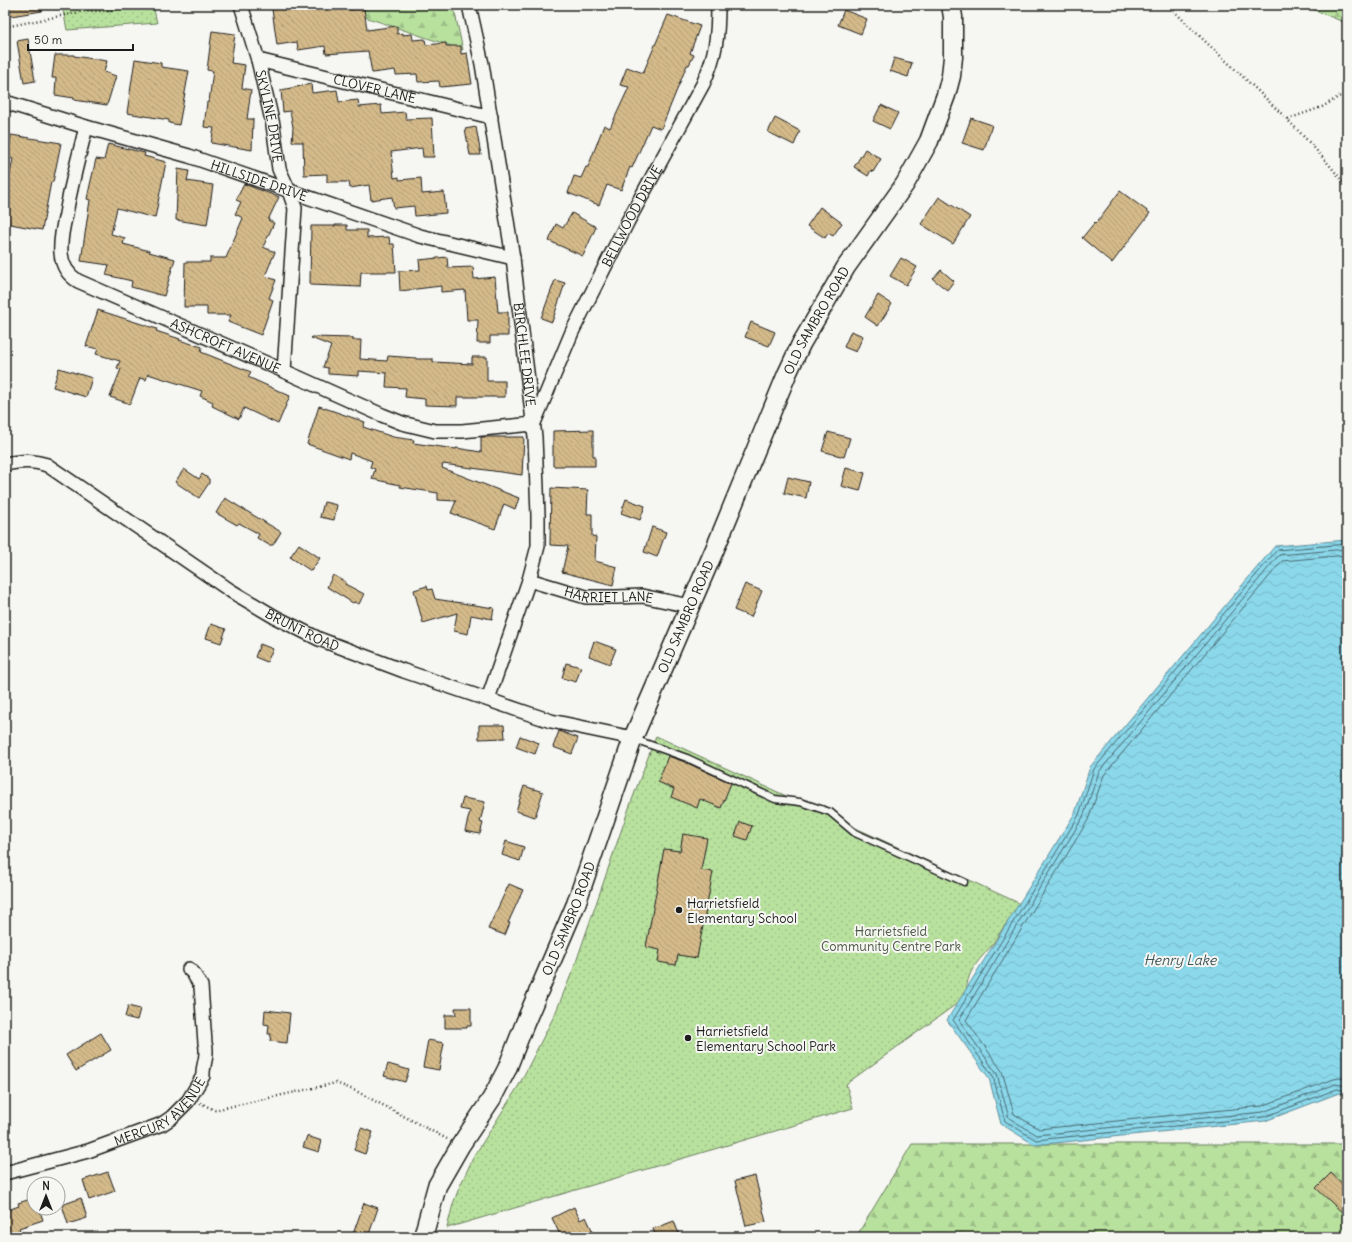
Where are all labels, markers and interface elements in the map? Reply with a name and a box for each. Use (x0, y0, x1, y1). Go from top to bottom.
scale bar (28, 26, 133, 52)
text: 50 m (34, 32, 63, 47)
street label: SKYLINE DRIVE (252, 68, 286, 164)
street label: CLOVER LANE (331, 71, 418, 107)
street label: HILLSIDE DRIVE (208, 156, 310, 205)
street label: BELLWOOD DRIVE (598, 162, 666, 270)
street label: OLD SAMBRO ROAD (780, 263, 853, 378)
street label: BIRCHLEE DRIVE (510, 302, 539, 408)
street label: ASHCROFT AVENUE (168, 315, 283, 378)
street label: OLD SAMBRO ROAD (654, 558, 718, 676)
street label: HARRIET LANE (562, 583, 655, 607)
street label: BRUNT ROAD (262, 605, 342, 655)
street label: OLD SAMBRO ROAD (538, 859, 599, 978)
place label: Harrietsfield Elementary School (687, 895, 797, 927)
marker: Harrietsfield Elementary School (674, 905, 684, 915)
park label: Harrietsfield Community Centre Park (821, 923, 961, 955)
water label: Henry Lake (1144, 951, 1218, 969)
place label: Harrietsfield Elementary School Park (696, 1023, 836, 1055)
marker: Harrietsfield Elementary School Park (683, 1033, 693, 1043)
street label: MERCURY AVENUE (112, 1074, 209, 1150)
north arrow (26, 1176, 66, 1216)
text: N (42, 1179, 50, 1193)

